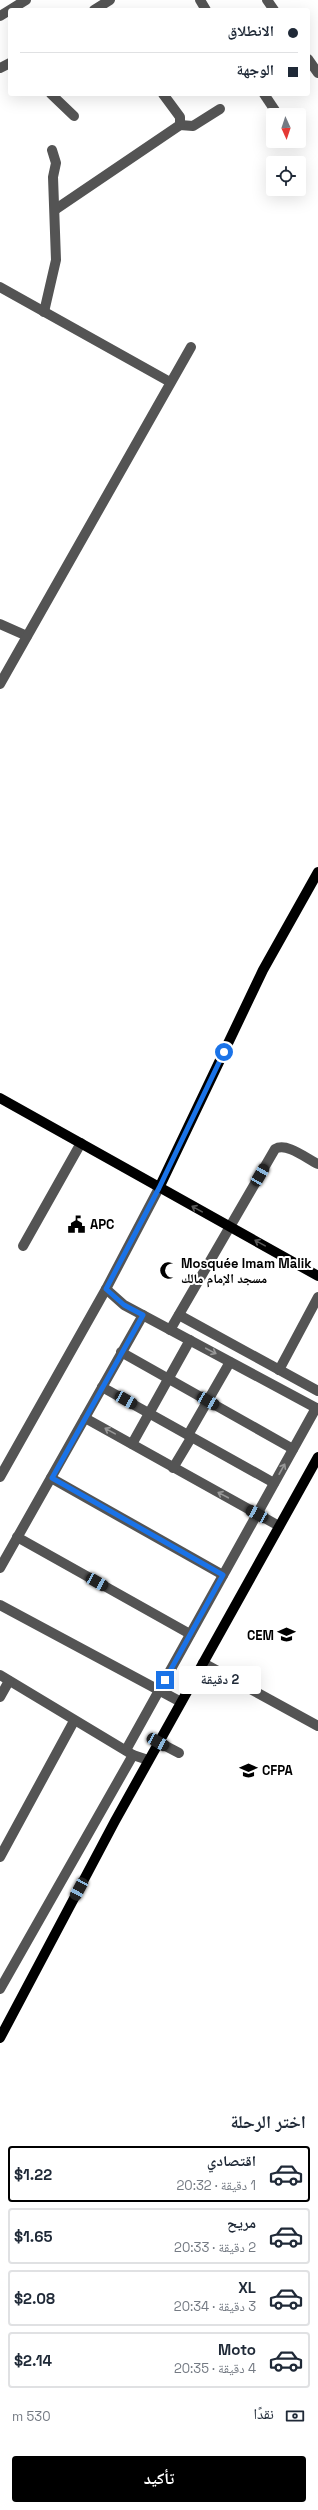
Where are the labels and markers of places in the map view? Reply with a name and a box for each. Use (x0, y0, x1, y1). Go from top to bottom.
public building icon: APC (67, 1214, 87, 1234)
place label: APC (90, 1216, 114, 1233)
place label: Mosquée Imam Malik مسجد الإمام مالك (181, 1255, 312, 1288)
mosque icon: Mosquée Imam Malik مسجد الإمام مالك (158, 1260, 178, 1280)
school or university icon: CEM (277, 1625, 297, 1645)
place label: CEM (247, 1627, 274, 1644)
school or university icon: CFPA (239, 1760, 259, 1780)
place label: CFPA (262, 1762, 293, 1779)

